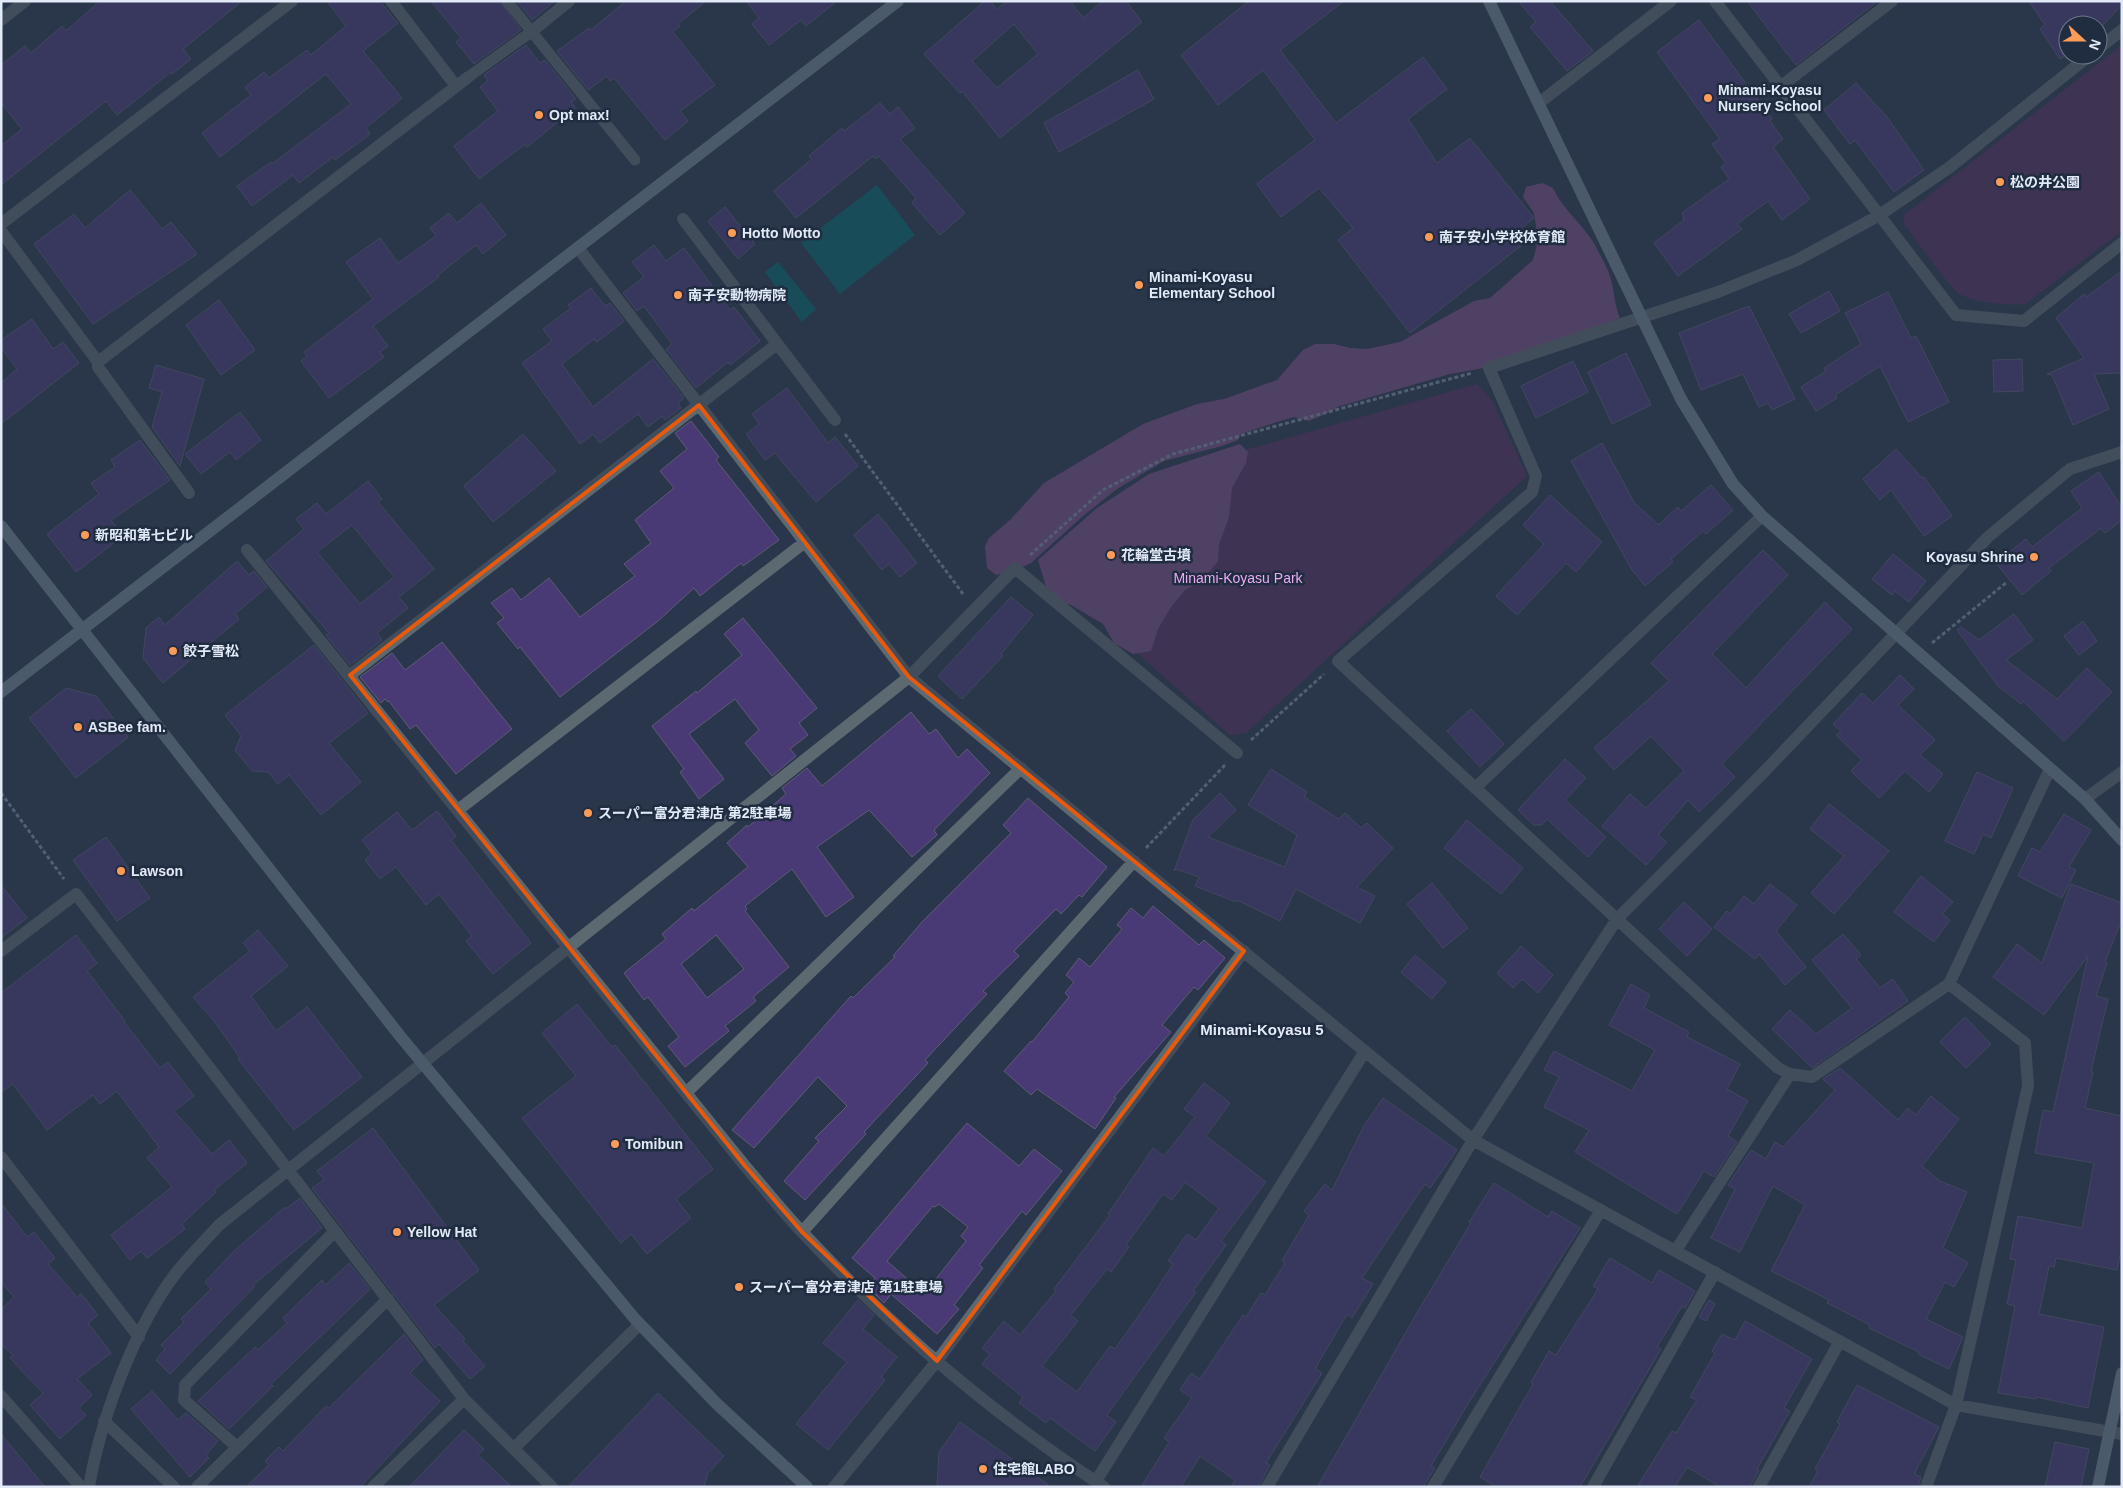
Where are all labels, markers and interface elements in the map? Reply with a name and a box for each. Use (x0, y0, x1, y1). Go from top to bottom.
north arrow (2058, 15, 2108, 65)
text: N (2086, 37, 2104, 52)
place label: Minami-Koyasu Nursery School (1718, 82, 1821, 114)
marker: Minami-Koyasu Nursery School (1702, 92, 1714, 104)
place label: Opt max! (549, 107, 610, 123)
marker: Opt max! (533, 109, 545, 121)
place label: 松の井公園 (2010, 174, 2080, 190)
marker: 松の井公園 (1994, 176, 2006, 188)
place label: Hotto Motto (742, 225, 821, 241)
marker: Hotto Motto (726, 227, 738, 239)
place label: 南子安小学校体育館 (1439, 229, 1565, 245)
marker: 南子安小学校体育館 (1423, 231, 1435, 243)
place label: Minami-Koyasu Elementary School (1149, 269, 1275, 301)
marker: Minami-Koyasu Elementary School (1133, 279, 1145, 291)
place label: 南子安動物病院 (688, 287, 786, 303)
marker: 南子安動物病院 (672, 289, 684, 301)
place label: 新昭和第七ビル (95, 527, 193, 543)
marker: 新昭和第七ビル (79, 529, 91, 541)
place label: 花輪堂古墳 (1121, 547, 1191, 563)
marker: 花輪堂古墳 (1105, 549, 1117, 561)
place label: Koyasu Shrine (1926, 549, 2024, 565)
marker: Koyasu Shrine (2028, 551, 2040, 563)
park label: Minami-Koyasu Park (1173, 570, 1304, 586)
place label: 餃子雪松 (183, 643, 239, 659)
marker: 餃子雪松 (167, 645, 179, 657)
place label: ASBee fam. (88, 719, 166, 735)
marker: ASBee fam. (72, 721, 84, 733)
place label: スーパー富分君津店 第2駐車場 (598, 805, 792, 821)
marker: スーパー富分君津店 第2駐車場 (582, 807, 594, 819)
place label: Lawson (131, 863, 183, 879)
marker: Lawson (115, 865, 127, 877)
district label: Minami-Koyasu 5 (1200, 1021, 1324, 1038)
place label: Tomibun (625, 1136, 683, 1152)
marker: Tomibun (609, 1138, 621, 1150)
place label: Yellow Hat (407, 1224, 477, 1240)
marker: Yellow Hat (391, 1226, 403, 1238)
place label: スーパー富分君津店 第1駐車場 (749, 1279, 943, 1295)
marker: スーパー富分君津店 第1駐車場 (733, 1281, 745, 1293)
place label: 住宅館LABO (993, 1461, 1075, 1477)
marker: 住宅館LABO (977, 1463, 989, 1475)

